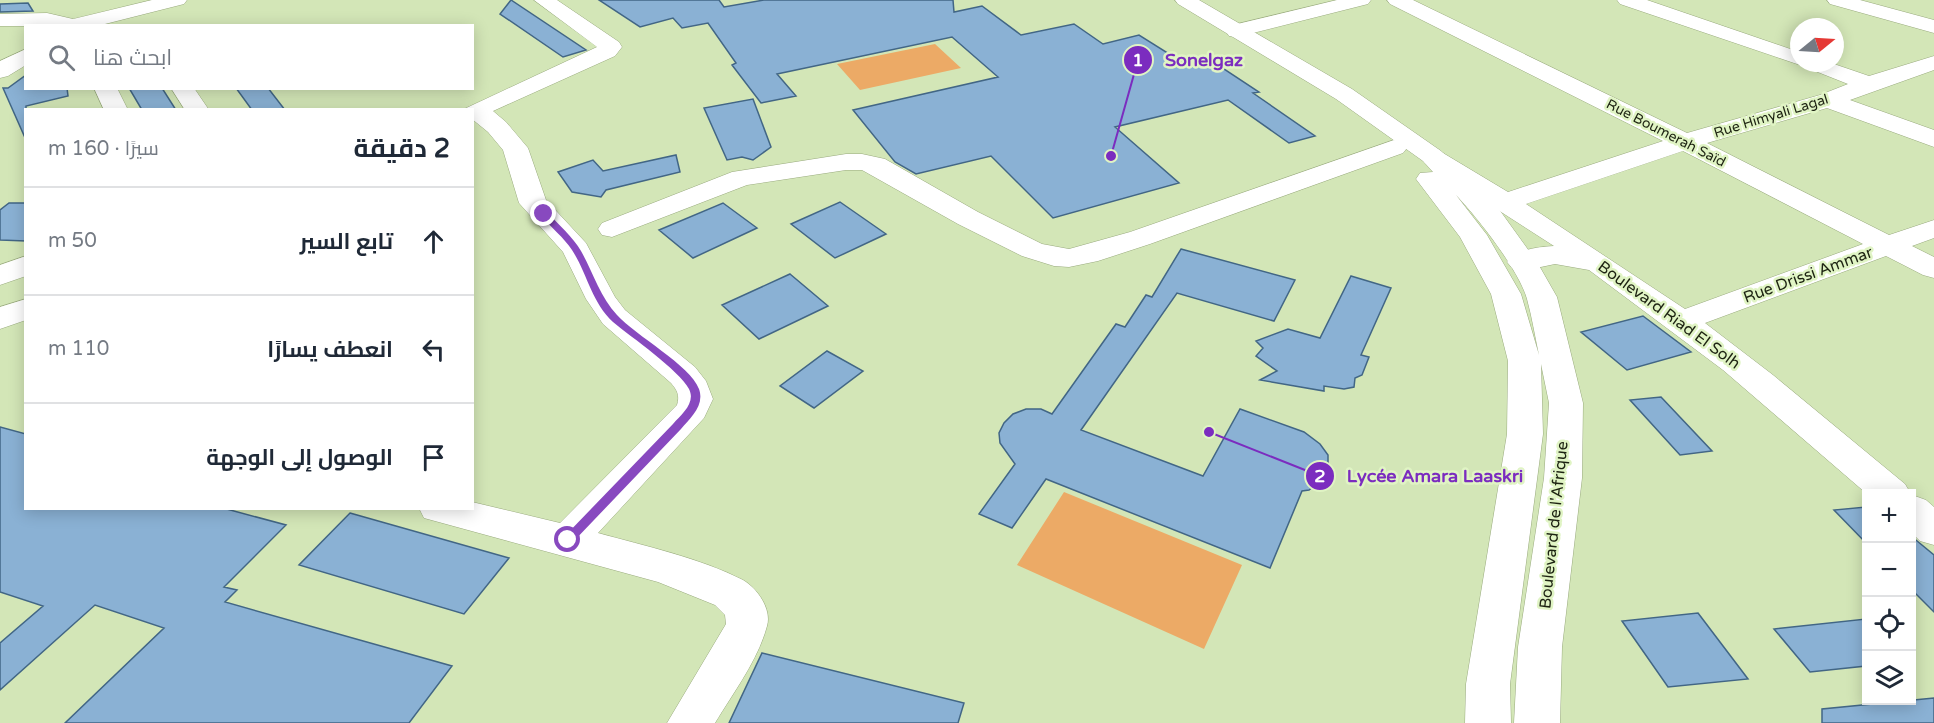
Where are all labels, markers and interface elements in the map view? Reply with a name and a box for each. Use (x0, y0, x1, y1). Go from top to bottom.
north arrow (1790, 18, 1844, 72)
search box (24, 24, 474, 90)
icon: search (45, 41, 78, 74)
callout: Sonelgaz (1123, 42, 1255, 78)
text: ابحث هنا (93, 45, 172, 71)
text: 1 (1132, 49, 1144, 71)
text: Sonelgaz (1165, 49, 1243, 71)
street label: Rue Himyali Lagal (1712, 91, 1830, 141)
street label: Rue Boumerah Saïd (1603, 96, 1729, 170)
text: 2 دقيقة (353, 133, 450, 164)
text: سيرًا · 160 m (48, 137, 159, 161)
route end (530, 200, 556, 226)
icon: ahead (417, 225, 450, 258)
text: 50 m (48, 229, 97, 253)
text: تابع السير (300, 229, 393, 255)
street label: Rue Drissi Ammar (1741, 242, 1876, 308)
street label: Boulevard Riad El Solh (1594, 257, 1744, 373)
icon: left (417, 333, 450, 366)
text: 110 m (48, 337, 109, 361)
text: انعطف يسارًا (267, 337, 393, 363)
street label: Boulevard de l'Afrique (1535, 440, 1573, 610)
icon: arrive (417, 441, 450, 474)
text: الوصول إلى الوجهة (206, 445, 393, 471)
callout: Lycée Amara Laaskri (1305, 458, 1536, 494)
text: 2 (1314, 465, 1326, 487)
text: Lycée Amara Laaskri (1347, 465, 1523, 487)
map controls (1862, 489, 1916, 705)
button: + (1862, 489, 1916, 543)
route start (554, 526, 580, 552)
button: − (1862, 543, 1916, 597)
button: locate (1862, 597, 1916, 651)
button: layers (1862, 651, 1916, 705)

